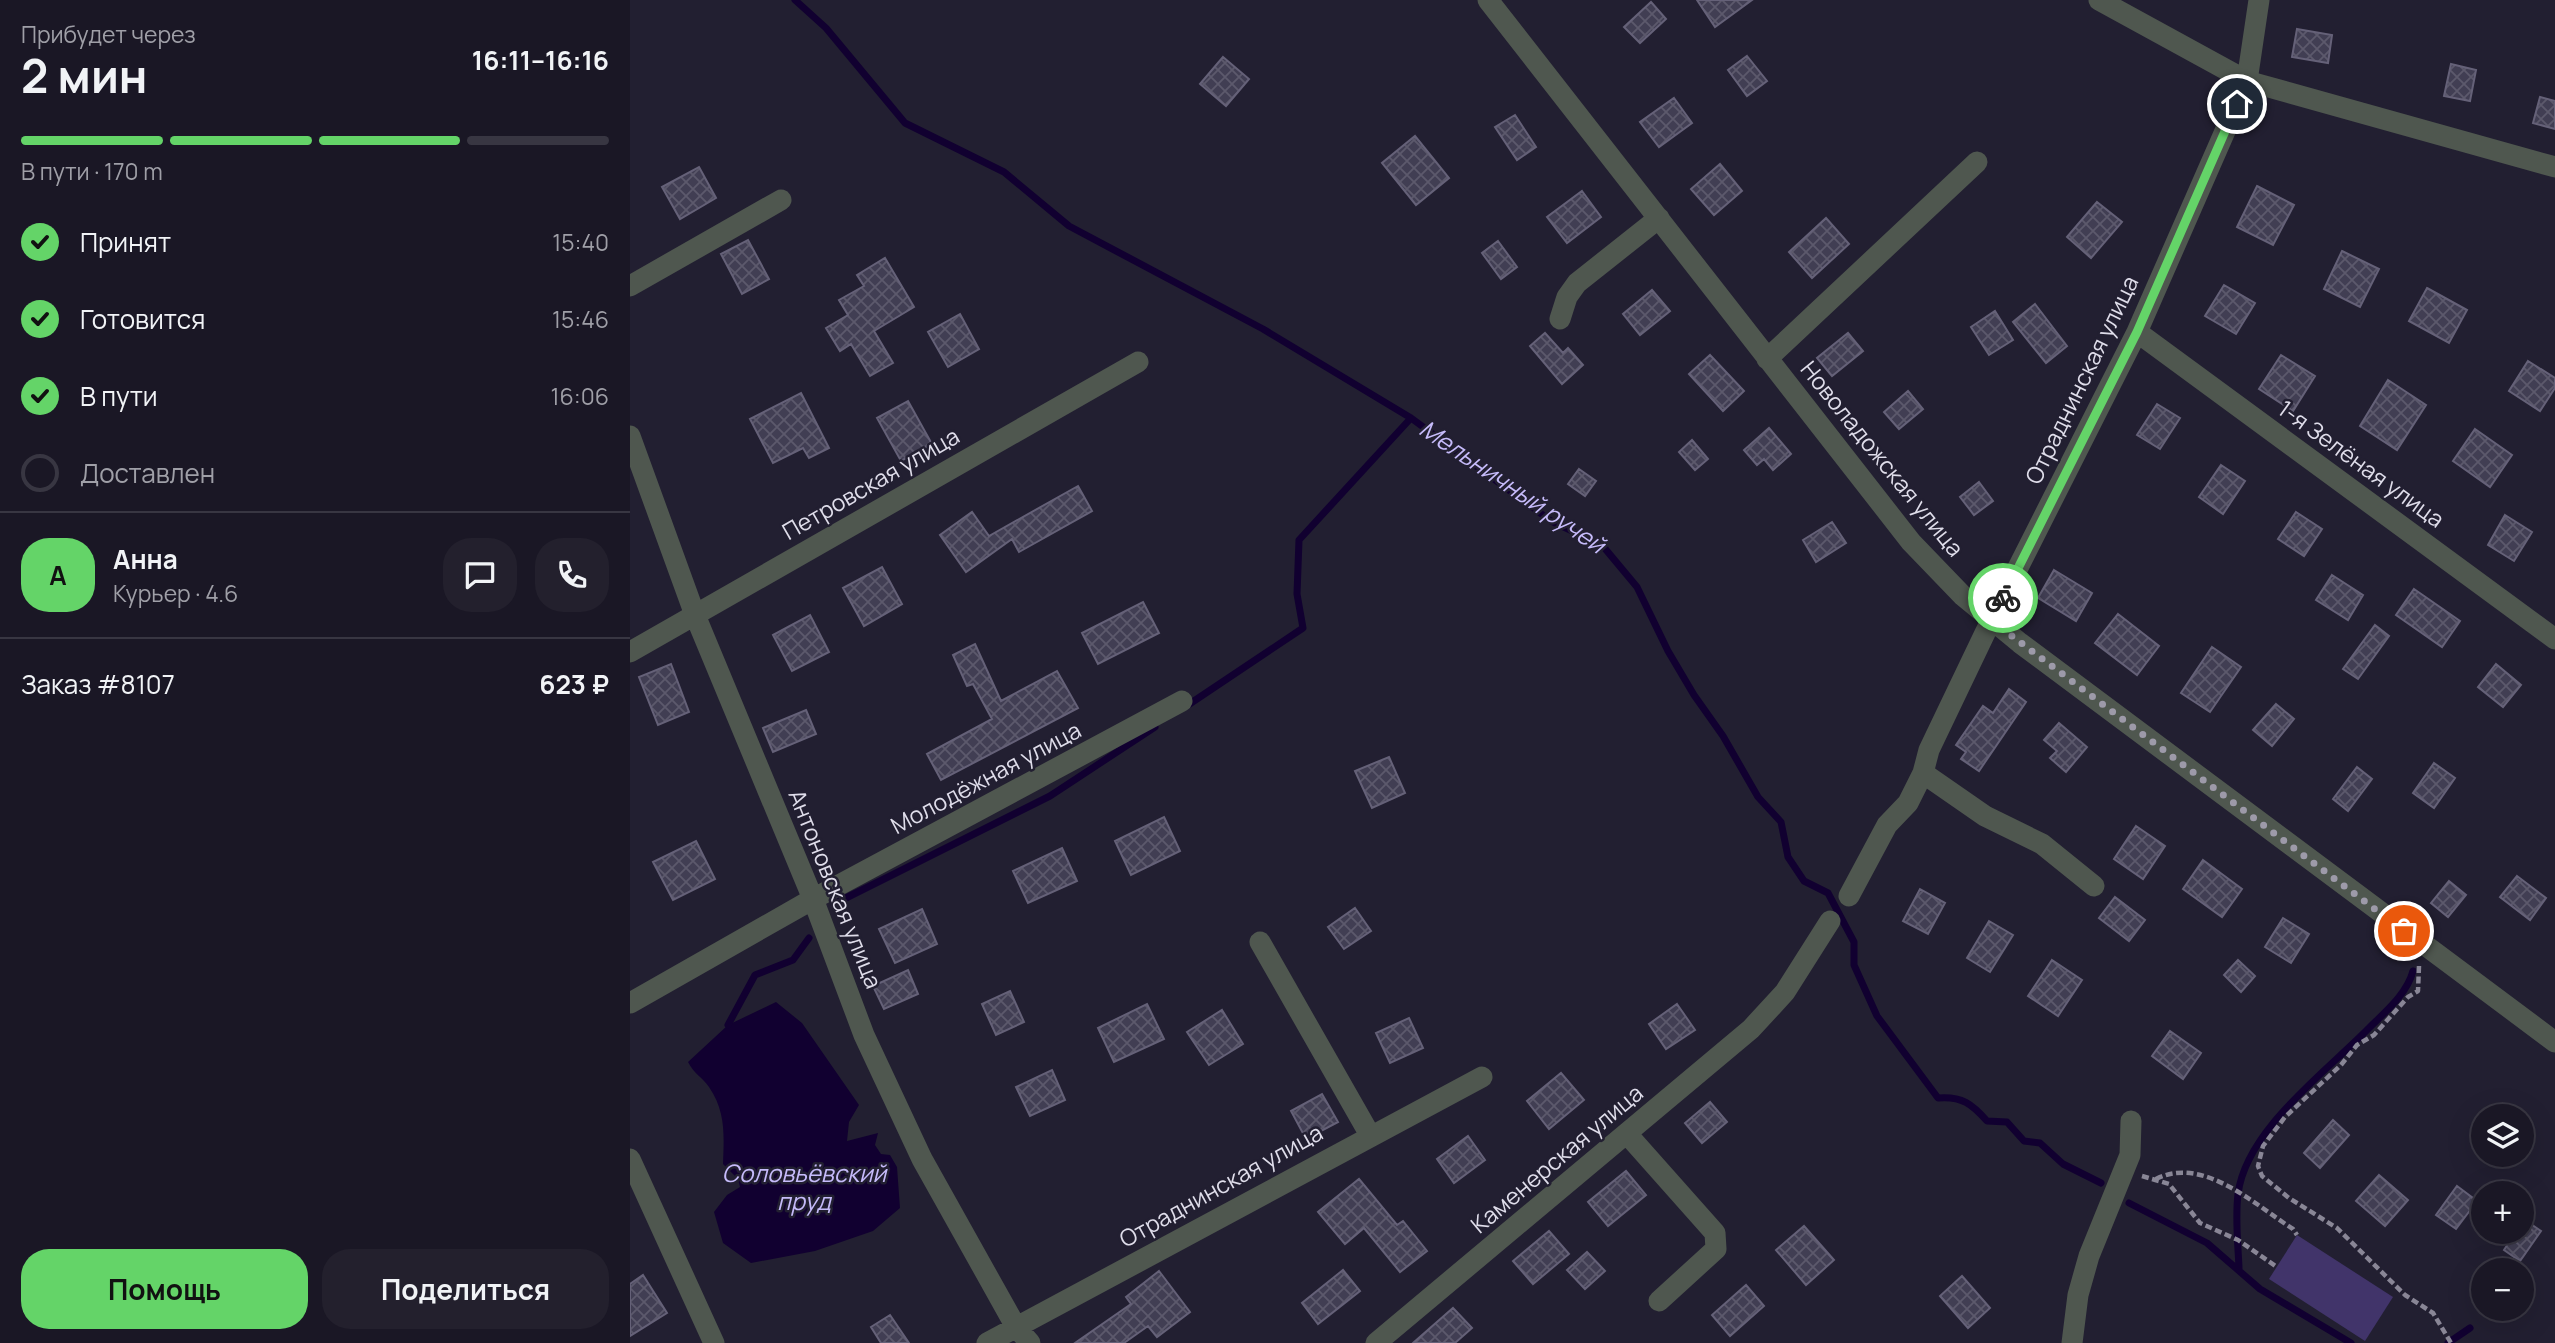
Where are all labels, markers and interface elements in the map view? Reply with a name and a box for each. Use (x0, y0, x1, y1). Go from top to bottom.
text: Прибудет через (21, 18, 196, 50)
text: 16:11–16:16 (472, 42, 609, 78)
text: 2 мин (21, 44, 148, 107)
pin (2207, 74, 2267, 134)
icon: home (2218, 85, 2256, 123)
text: В пути · 170 m (21, 155, 163, 187)
icon: check (21, 223, 59, 261)
text: Принят (80, 224, 171, 260)
text: 15:40 (552, 226, 609, 258)
street label: Отраднинская улица (2017, 270, 2145, 489)
icon: check (21, 300, 59, 338)
text: Готовится (80, 301, 205, 337)
text: 15:46 (552, 303, 609, 335)
street label: Новоладожская улица (1794, 354, 1972, 563)
icon: check (21, 377, 59, 415)
text: В пути (80, 378, 158, 414)
text: 16:06 (551, 380, 609, 412)
street label: 1-я Зелёная улица (2272, 392, 2451, 534)
water label: Мельничный ручей (1414, 411, 1614, 561)
street label: Петровская улица (776, 419, 965, 547)
text: Доставлен (80, 455, 215, 491)
button: chat (443, 538, 517, 612)
button: phone (535, 538, 609, 612)
text: Анна (113, 541, 178, 577)
text: А (49, 557, 67, 593)
courier (1968, 563, 2038, 633)
text: Курьер · 4.6 (113, 577, 238, 609)
icon: bike (1984, 579, 2022, 617)
text: Заказ #8107 (21, 666, 175, 702)
text: 623 ₽ (539, 666, 609, 702)
street label: Молодёжная улица (885, 713, 1086, 841)
street label: Антоновская улица (781, 784, 890, 993)
pin (2374, 901, 2434, 961)
icon: bag (2385, 912, 2423, 950)
street label: Каменерская улица (1463, 1077, 1649, 1240)
map controls (2471, 1104, 2534, 1321)
button: layers (2471, 1104, 2534, 1167)
street label: Отраднинская улица (1113, 1116, 1328, 1254)
water label: Соловьёвский пруд (722, 1156, 889, 1217)
button: + (2471, 1181, 2534, 1244)
button: Помощь (21, 1249, 308, 1329)
button: Поделиться (322, 1249, 609, 1329)
button: − (2471, 1258, 2534, 1321)

